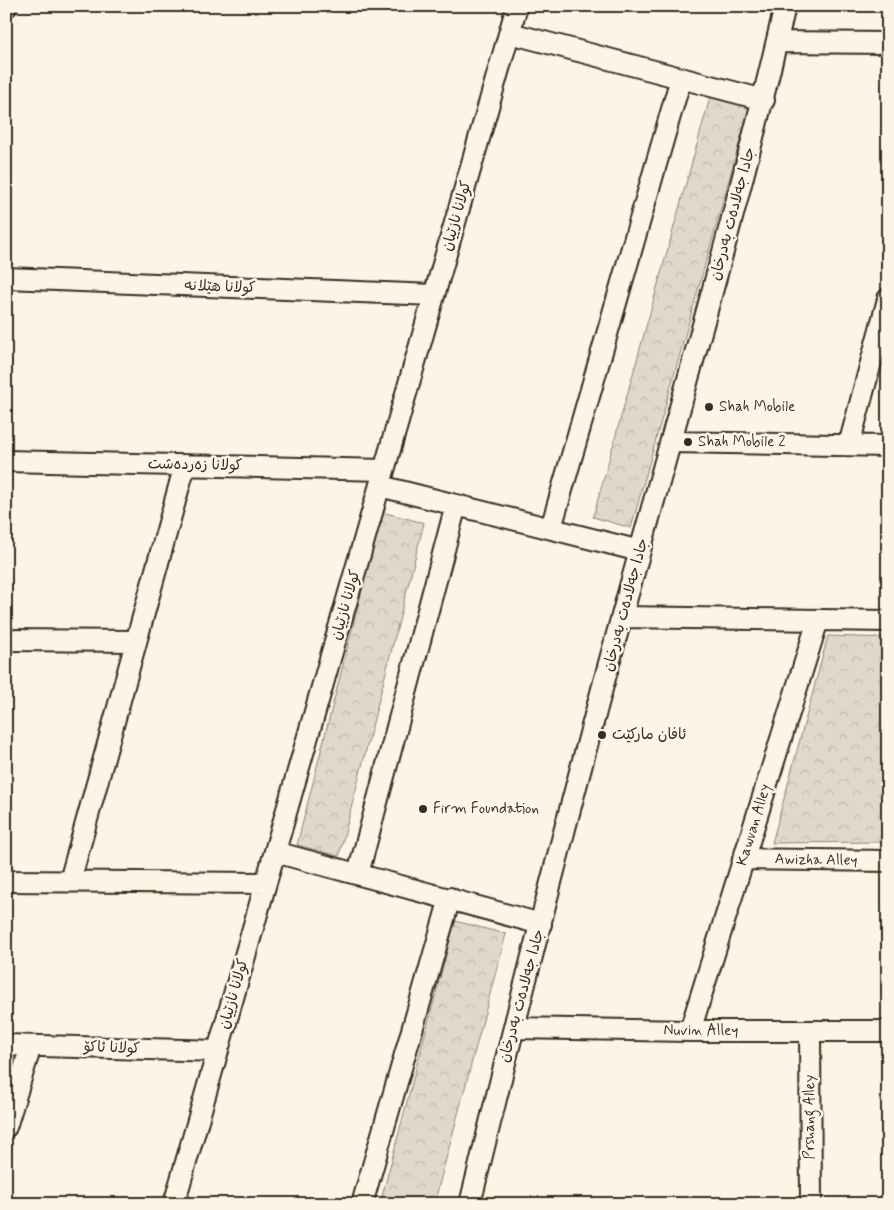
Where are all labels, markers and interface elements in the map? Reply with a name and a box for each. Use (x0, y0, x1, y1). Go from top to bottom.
street label: جادا جەلادەت بەدرخان (706, 145, 760, 283)
street label: کولانا نازێیان (437, 178, 477, 254)
street label: کولانا هێلانە (184, 276, 256, 298)
place label: Shah Mobile (719, 397, 795, 417)
marker: Shah Mobile (703, 401, 715, 413)
place label: Shah Mobile 2 (698, 432, 786, 452)
marker: Shah Mobile 2 (682, 436, 694, 448)
street label: کولانا زەردەشت (148, 454, 242, 476)
street label: جادا جەلادەت بەدرخان (599, 536, 653, 674)
street label: کولانا نازێیان (326, 567, 366, 643)
place label: ئافان مارکێت (612, 725, 687, 745)
marker: ئافان مارکێت (596, 729, 608, 741)
street label: Kawvan Alley (732, 782, 776, 868)
place label: Firm Foundation (433, 799, 539, 819)
marker: Firm Foundation (417, 803, 429, 815)
street label: Awizha Alley (774, 849, 858, 871)
street label: جادا جەلادەت بەدرخان (495, 927, 549, 1065)
street label: کولانا نازێیان (214, 956, 254, 1032)
street label: Nuvin Alley (664, 1021, 738, 1041)
street label: کولانا ئاکۆ (83, 1037, 140, 1059)
street label: Prshang Alley (800, 1074, 821, 1159)

